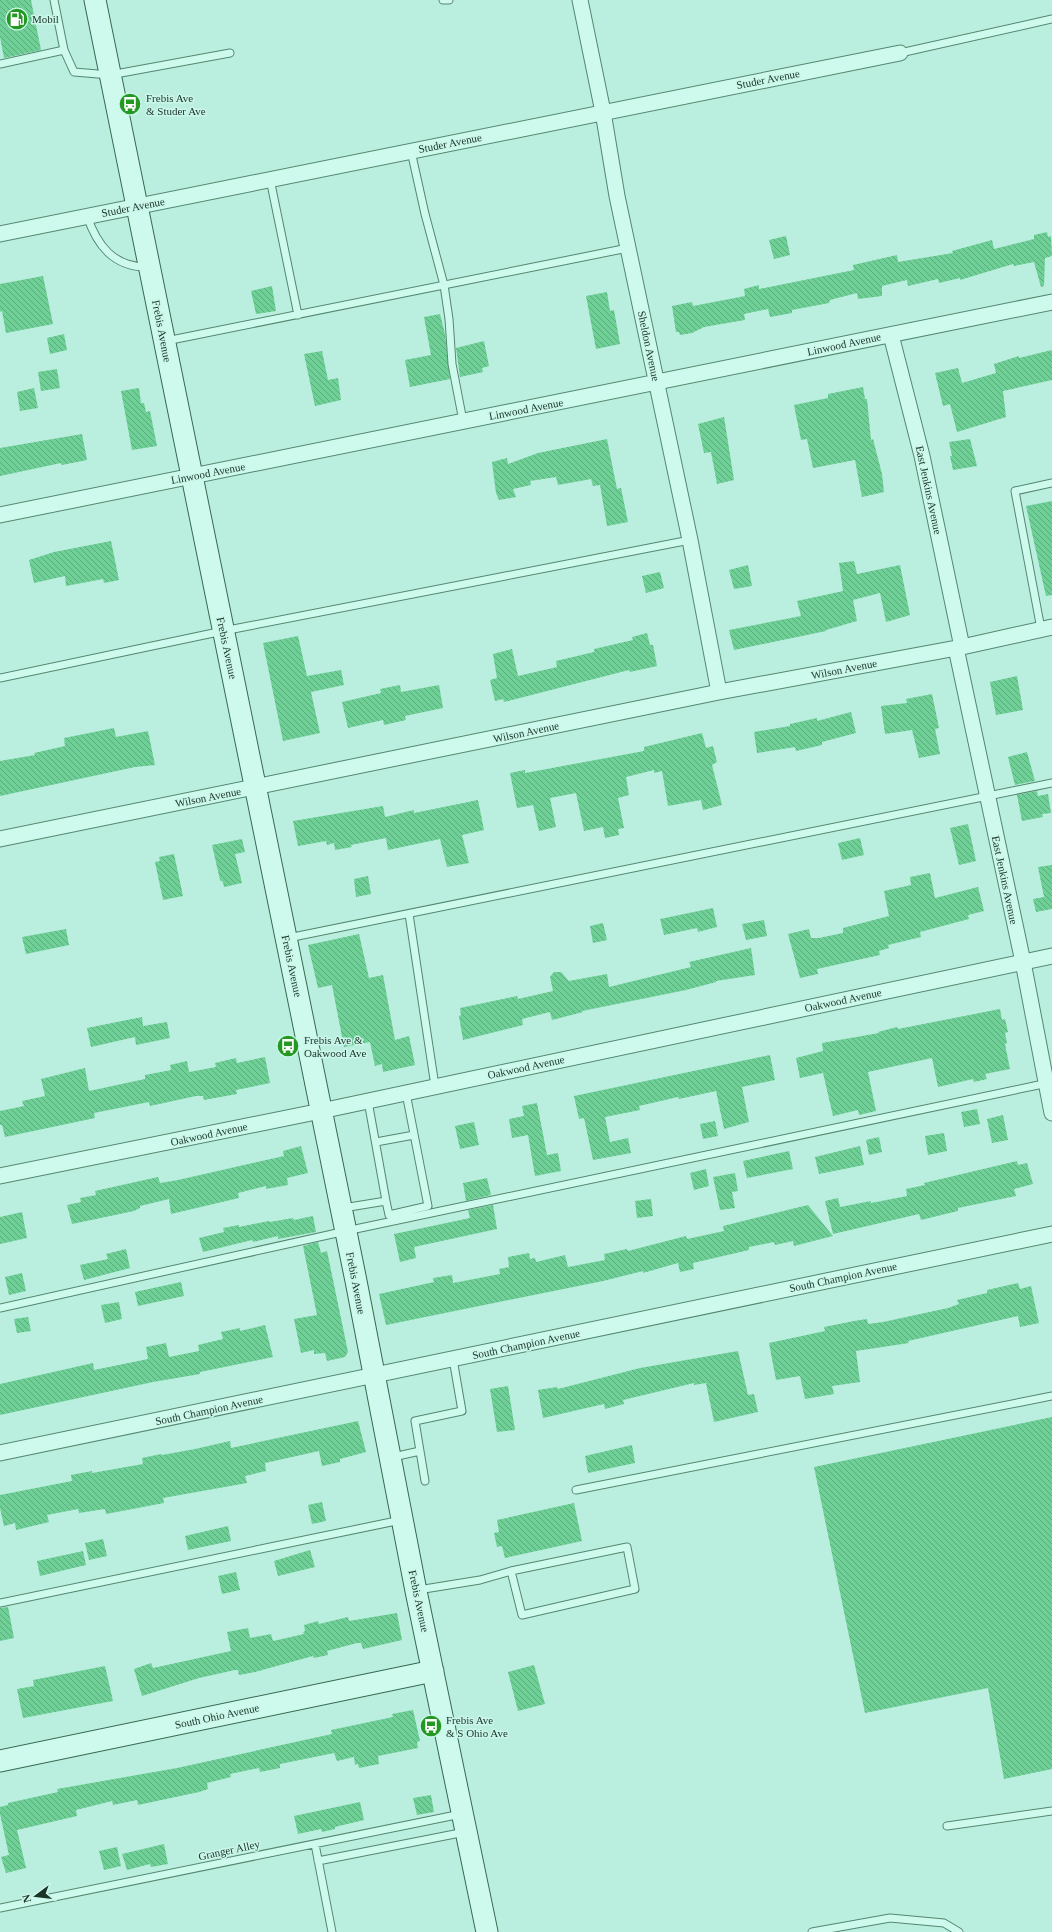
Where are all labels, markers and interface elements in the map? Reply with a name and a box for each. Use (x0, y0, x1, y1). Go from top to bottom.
fuel station icon: Mobil (4, 6, 30, 32)
place label: Mobil (32, 13, 59, 25)
street label: Studer Avenue (735, 67, 801, 91)
bus stop icon: Frebis Ave & Studer Ave (117, 91, 143, 117)
place label: Frebis Ave & Studer Ave (146, 92, 206, 117)
street label: Studer Avenue (417, 131, 483, 155)
street label: Studer Avenue (100, 195, 166, 219)
street label: Frebis Avenue (150, 299, 174, 363)
street label: Sheldon Avenue (636, 310, 662, 382)
street label: Linwood Avenue (806, 330, 882, 358)
street label: Linwood Avenue (488, 396, 564, 422)
street label: East Jenkins Avenue (914, 445, 944, 535)
street label: Linwood Avenue (170, 460, 246, 486)
street label: Frebis Avenue (215, 616, 239, 680)
street label: Wilson Avenue (810, 657, 878, 681)
street label: Wilson Avenue (492, 719, 560, 745)
street label: Wilson Avenue (174, 785, 242, 809)
street label: East Jenkins Avenue (990, 835, 1020, 925)
street label: Frebis Avenue (280, 934, 304, 998)
street label: Oakwood Avenue (803, 986, 883, 1014)
bus stop icon: Frebis Ave & Oakwood Ave (275, 1033, 301, 1059)
place label: Frebis Ave & Oakwood Ave (304, 1034, 367, 1059)
street label: Oakwood Avenue (486, 1053, 566, 1081)
street label: Oakwood Avenue (169, 1120, 249, 1148)
street label: Frebis Avenue (344, 1251, 368, 1315)
street label: South Champion Avenue (788, 1260, 898, 1294)
street label: South Champion Avenue (471, 1327, 581, 1361)
street label: South Champion Avenue (154, 1393, 264, 1427)
street label: Frebis Avenue (407, 1569, 431, 1633)
street label: South Ohio Avenue (174, 1701, 260, 1731)
bus stop icon: Frebis Ave & S Ohio Ave (418, 1713, 444, 1739)
place label: Frebis Ave & S Ohio Ave (446, 1714, 508, 1739)
street label: Granger Alley (197, 1838, 261, 1862)
north arrow (16, 1876, 56, 1916)
text: N (20, 1893, 33, 1904)

